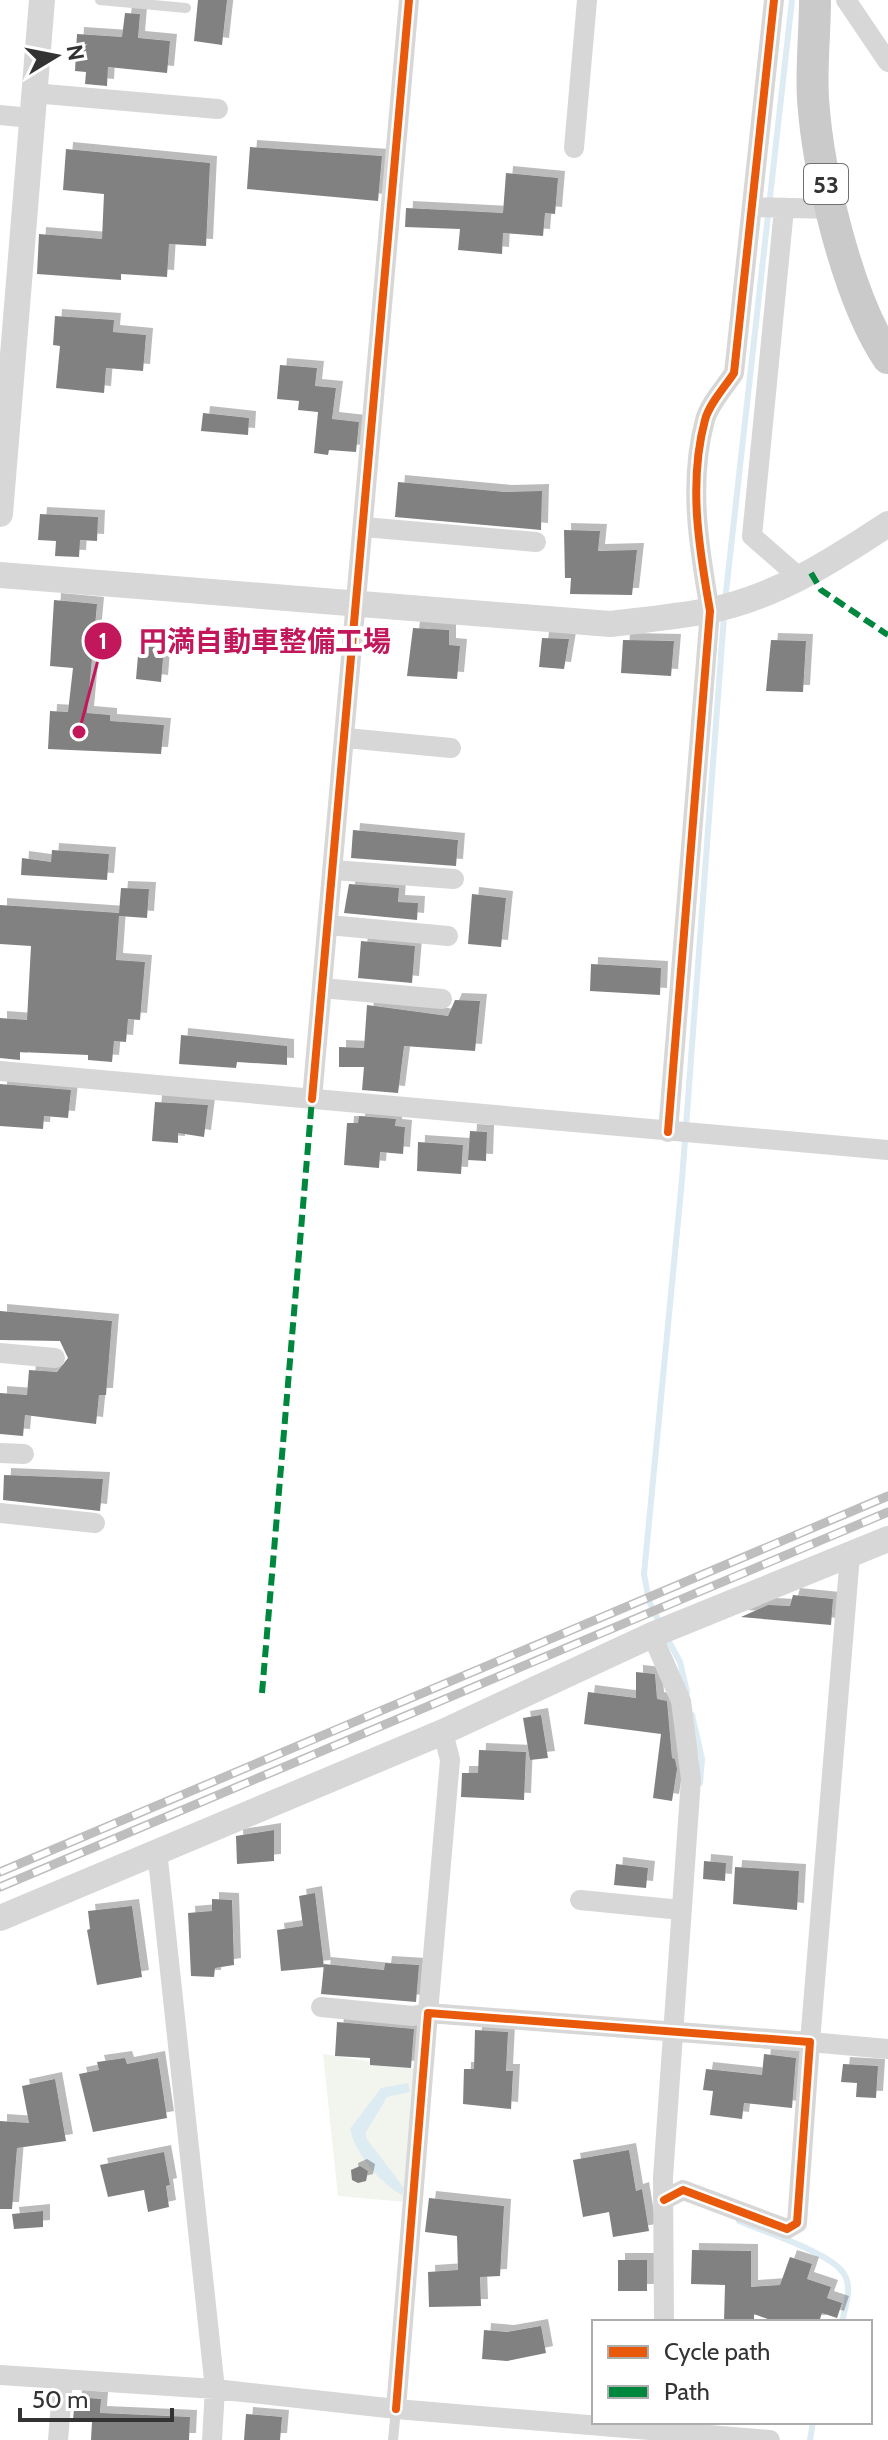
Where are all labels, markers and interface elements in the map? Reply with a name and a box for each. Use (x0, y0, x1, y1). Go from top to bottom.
north arrow (16, 16, 96, 96)
text: N (61, 43, 90, 63)
road number: 53 (804, 164, 848, 204)
callout: 円満自動車整備工場 (83, 615, 407, 667)
text: 円満自動車整備工場 (139, 624, 391, 658)
text: 1 (99, 626, 107, 655)
legend (592, 2320, 872, 2424)
text: Cycle path (664, 2337, 770, 2366)
scale bar (20, 2372, 172, 2422)
text: Path (664, 2377, 710, 2406)
text: 50 m (32, 2385, 88, 2414)

